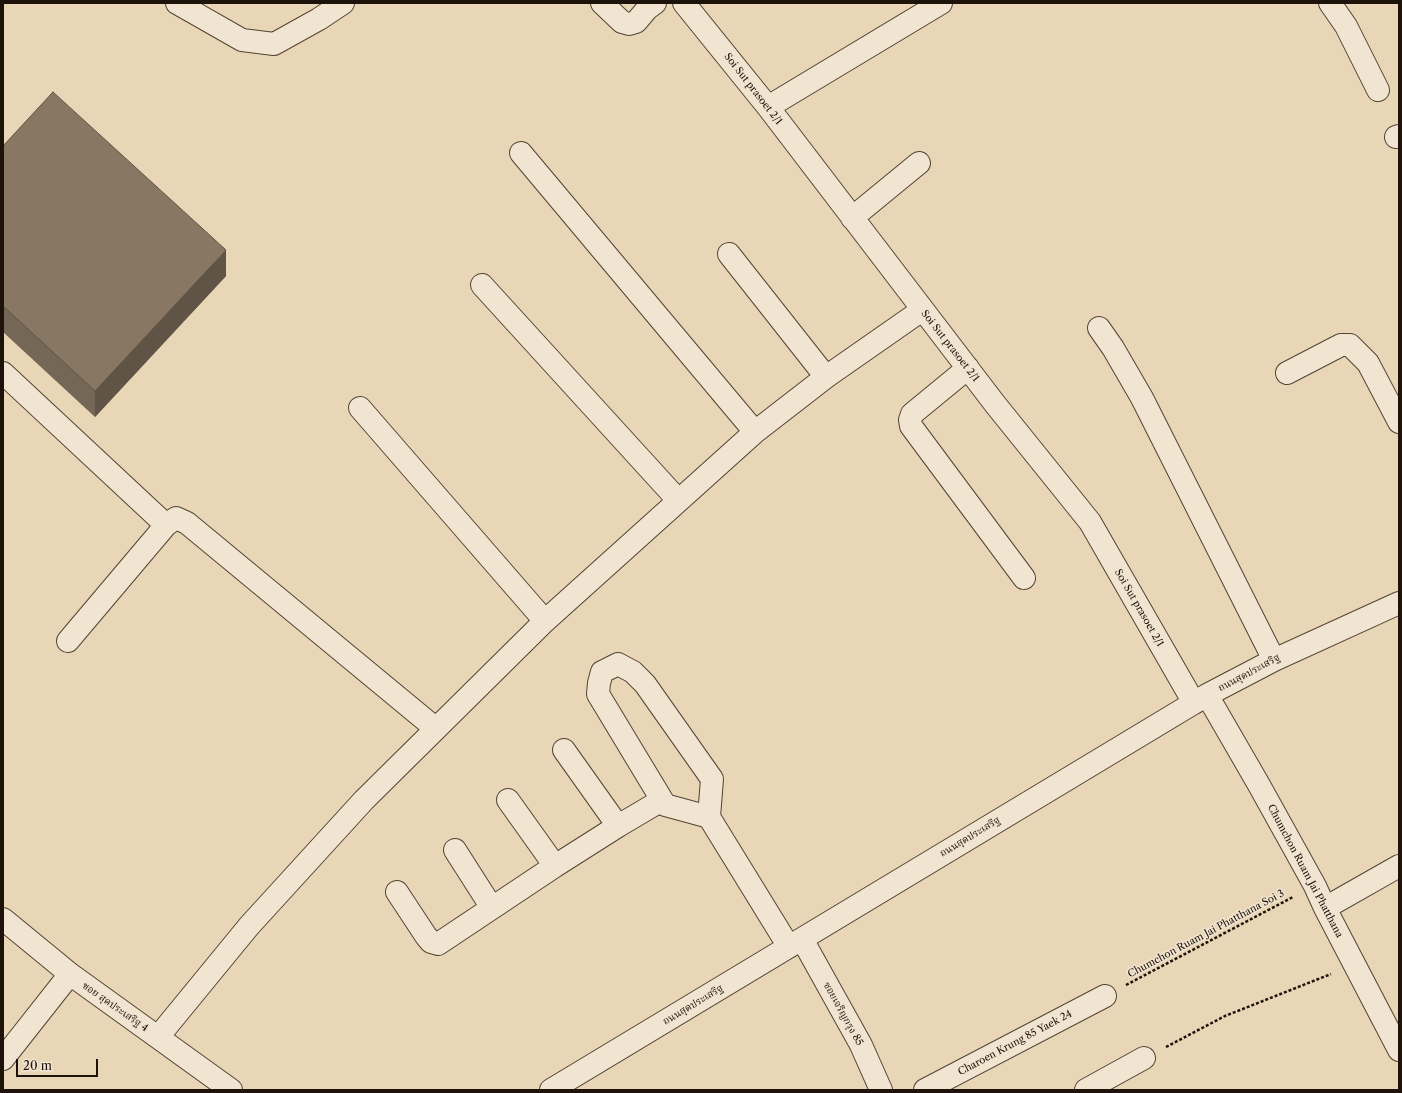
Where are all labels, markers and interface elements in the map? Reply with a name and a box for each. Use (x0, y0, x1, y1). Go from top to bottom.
street label: Soi Sut prasoet 2/1 (721, 51, 785, 127)
street label: Soi Sut prasoet 2/1 (918, 308, 982, 384)
street label: Soi Sut prasoet 2/1 (1112, 567, 1166, 649)
street label: ถนนสุดประเสริฐ (1216, 652, 1282, 694)
street label: Chumchon Ruam Jai Phatthana (1265, 802, 1345, 940)
street label: ถนนสุดประเสริฐ (938, 814, 1002, 860)
street label: Chumchon Ruam Jai Phatthana Soi 3 (1126, 888, 1286, 980)
street label: ซอย สุดประเสริฐ 4 (80, 980, 150, 1034)
street label: ซอยเจริญกรุง 85 (821, 980, 865, 1048)
street label: ถนนสุดประเสริฐ (661, 982, 725, 1028)
street label: Charoen Krung 85 Yaek 24 (956, 1008, 1074, 1078)
scale bar (18, 1051, 100, 1077)
text: 20 m (23, 1058, 52, 1073)

